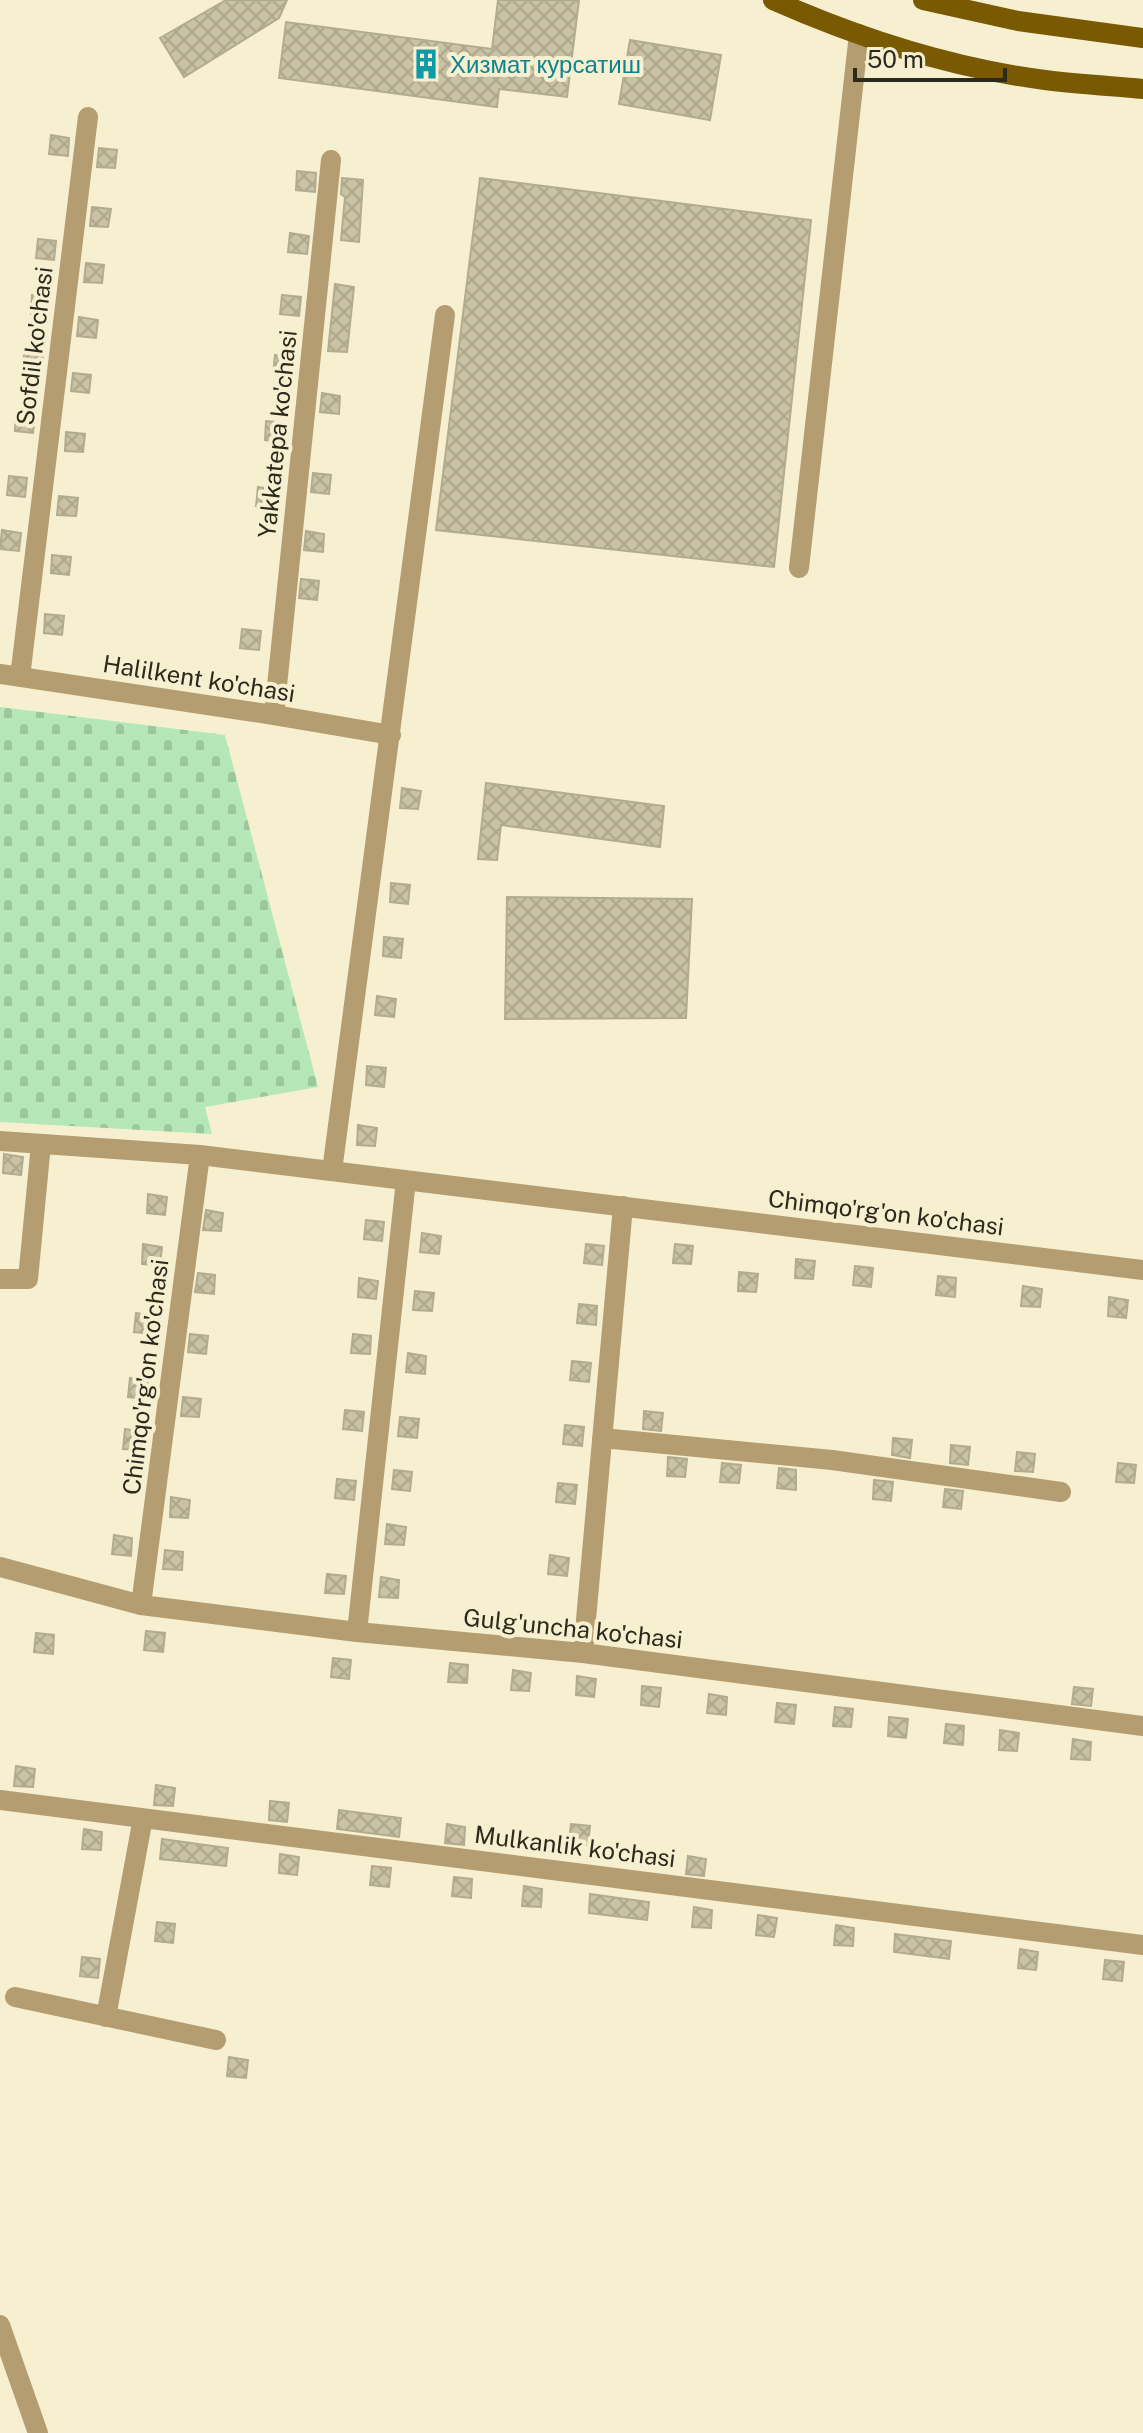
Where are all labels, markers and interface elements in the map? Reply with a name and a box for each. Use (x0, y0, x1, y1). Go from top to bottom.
scale bar (855, 32, 1005, 82)
text: 50 m (867, 45, 924, 73)
building icon: Хизмат курсатиш (409, 47, 443, 81)
place label: Хизмат курсатиш (450, 50, 641, 78)
street label: Sofdil ko'chasi (10, 265, 58, 427)
street label: Yakkatepa ko'chasi (252, 329, 302, 539)
street label: Halilkent ko'chasi (101, 649, 297, 707)
street label: Chimqo'rg'on ko'chasi (767, 1184, 1005, 1240)
street label: Chimqo'rg'on ko'chasi (117, 1258, 173, 1496)
street label: Gulg'uncha ko'chasi (462, 1603, 684, 1653)
street label: Mulkanlik ko'chasi (473, 1820, 677, 1872)

